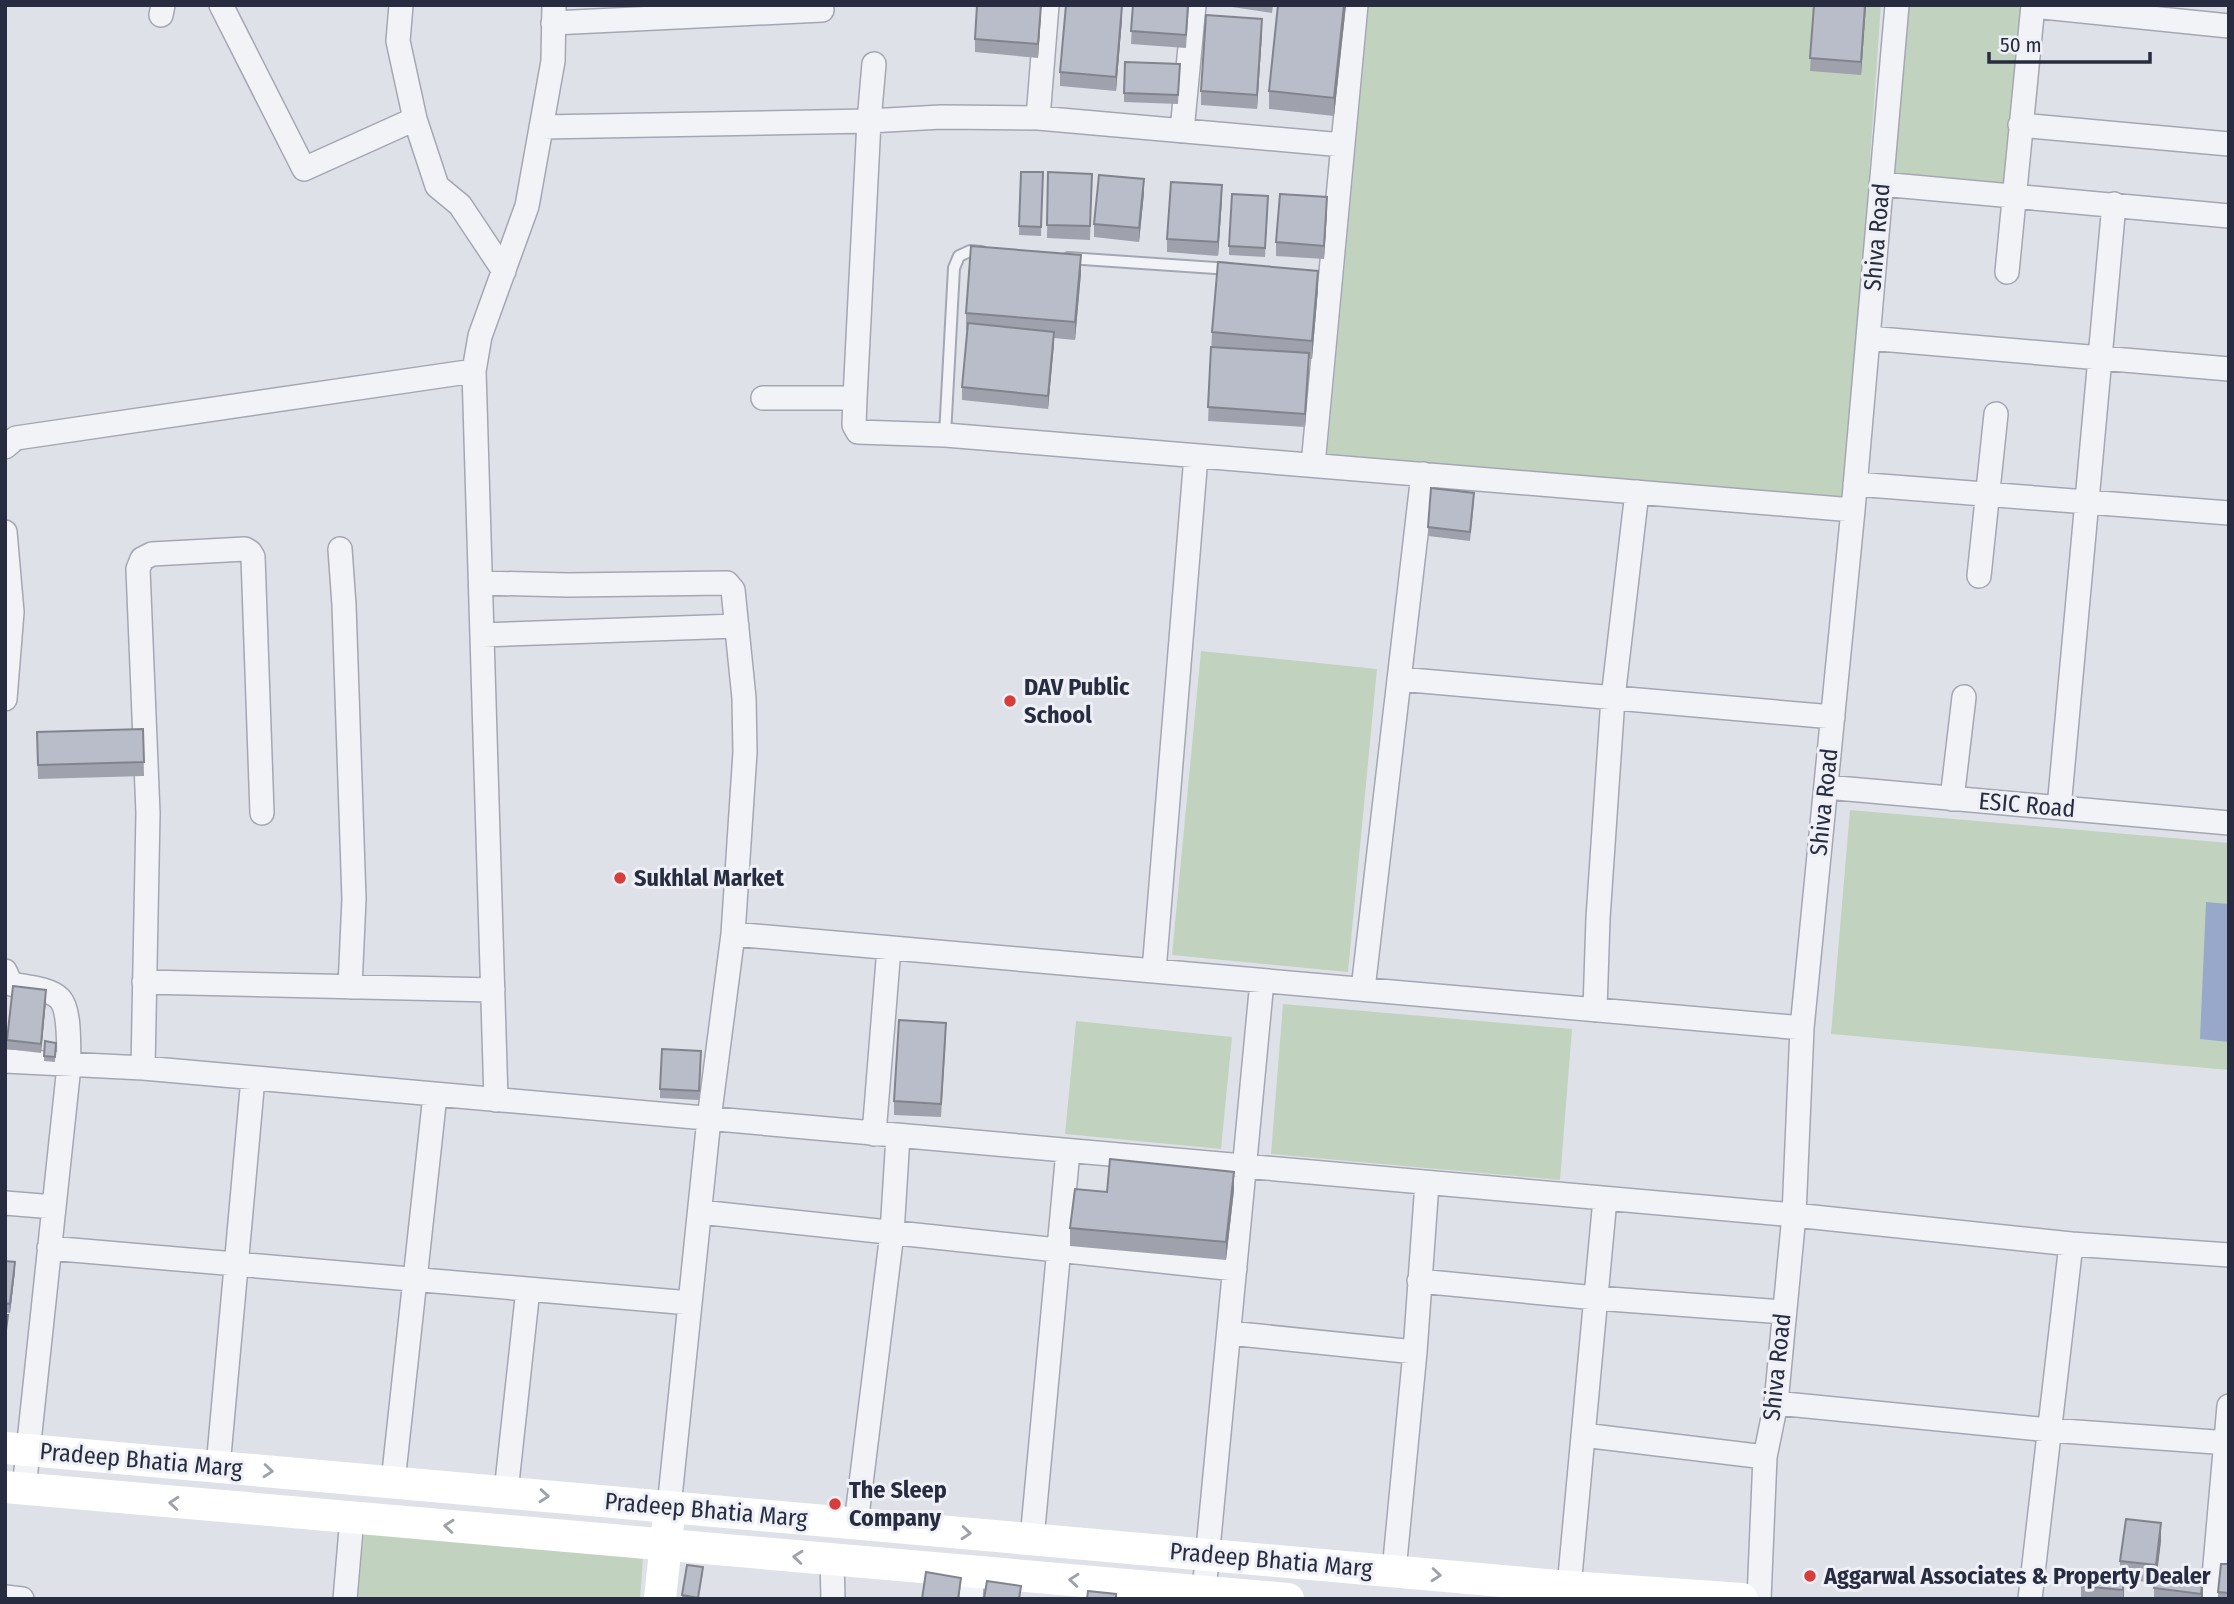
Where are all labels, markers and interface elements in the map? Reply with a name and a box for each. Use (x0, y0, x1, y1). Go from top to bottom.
scale bar (1989, 21, 2150, 65)
text: 50 m (2000, 32, 2042, 58)
street label: Shiva Road (1858, 182, 1896, 292)
place label: DAV Public School (1024, 673, 1130, 729)
marker: DAV Public School (1002, 693, 1018, 709)
street label: Shiva Road (1804, 747, 1844, 857)
street label: ESIC Road (1978, 787, 2076, 823)
place label: Sukhlal Market (634, 864, 784, 892)
marker: Sukhlal Market (612, 870, 628, 886)
street label: Shiva Road (1757, 1312, 1797, 1422)
street label: Pradeep Bhatia Marg (38, 1437, 244, 1483)
one-way arrow (263, 1463, 274, 1478)
place label: The Sleep Company (849, 1476, 947, 1532)
street label: Pradeep Bhatia Marg (603, 1487, 809, 1533)
one-way arrow (539, 1488, 550, 1503)
one-way arrow (168, 1495, 180, 1510)
marker: The Sleep Company (827, 1496, 843, 1512)
one-way arrow (444, 1519, 455, 1534)
one-way arrow (960, 1525, 971, 1540)
street label: Pradeep Bhatia Marg (1168, 1537, 1374, 1583)
one-way arrow (792, 1550, 803, 1565)
place label: Aggarwal Associates & Property Dealer (1823, 1562, 2211, 1590)
one-way arrow (1431, 1567, 1442, 1582)
marker: Aggarwal Associates & Property Dealer (1802, 1568, 1818, 1584)
one-way arrow (1068, 1573, 1079, 1588)

